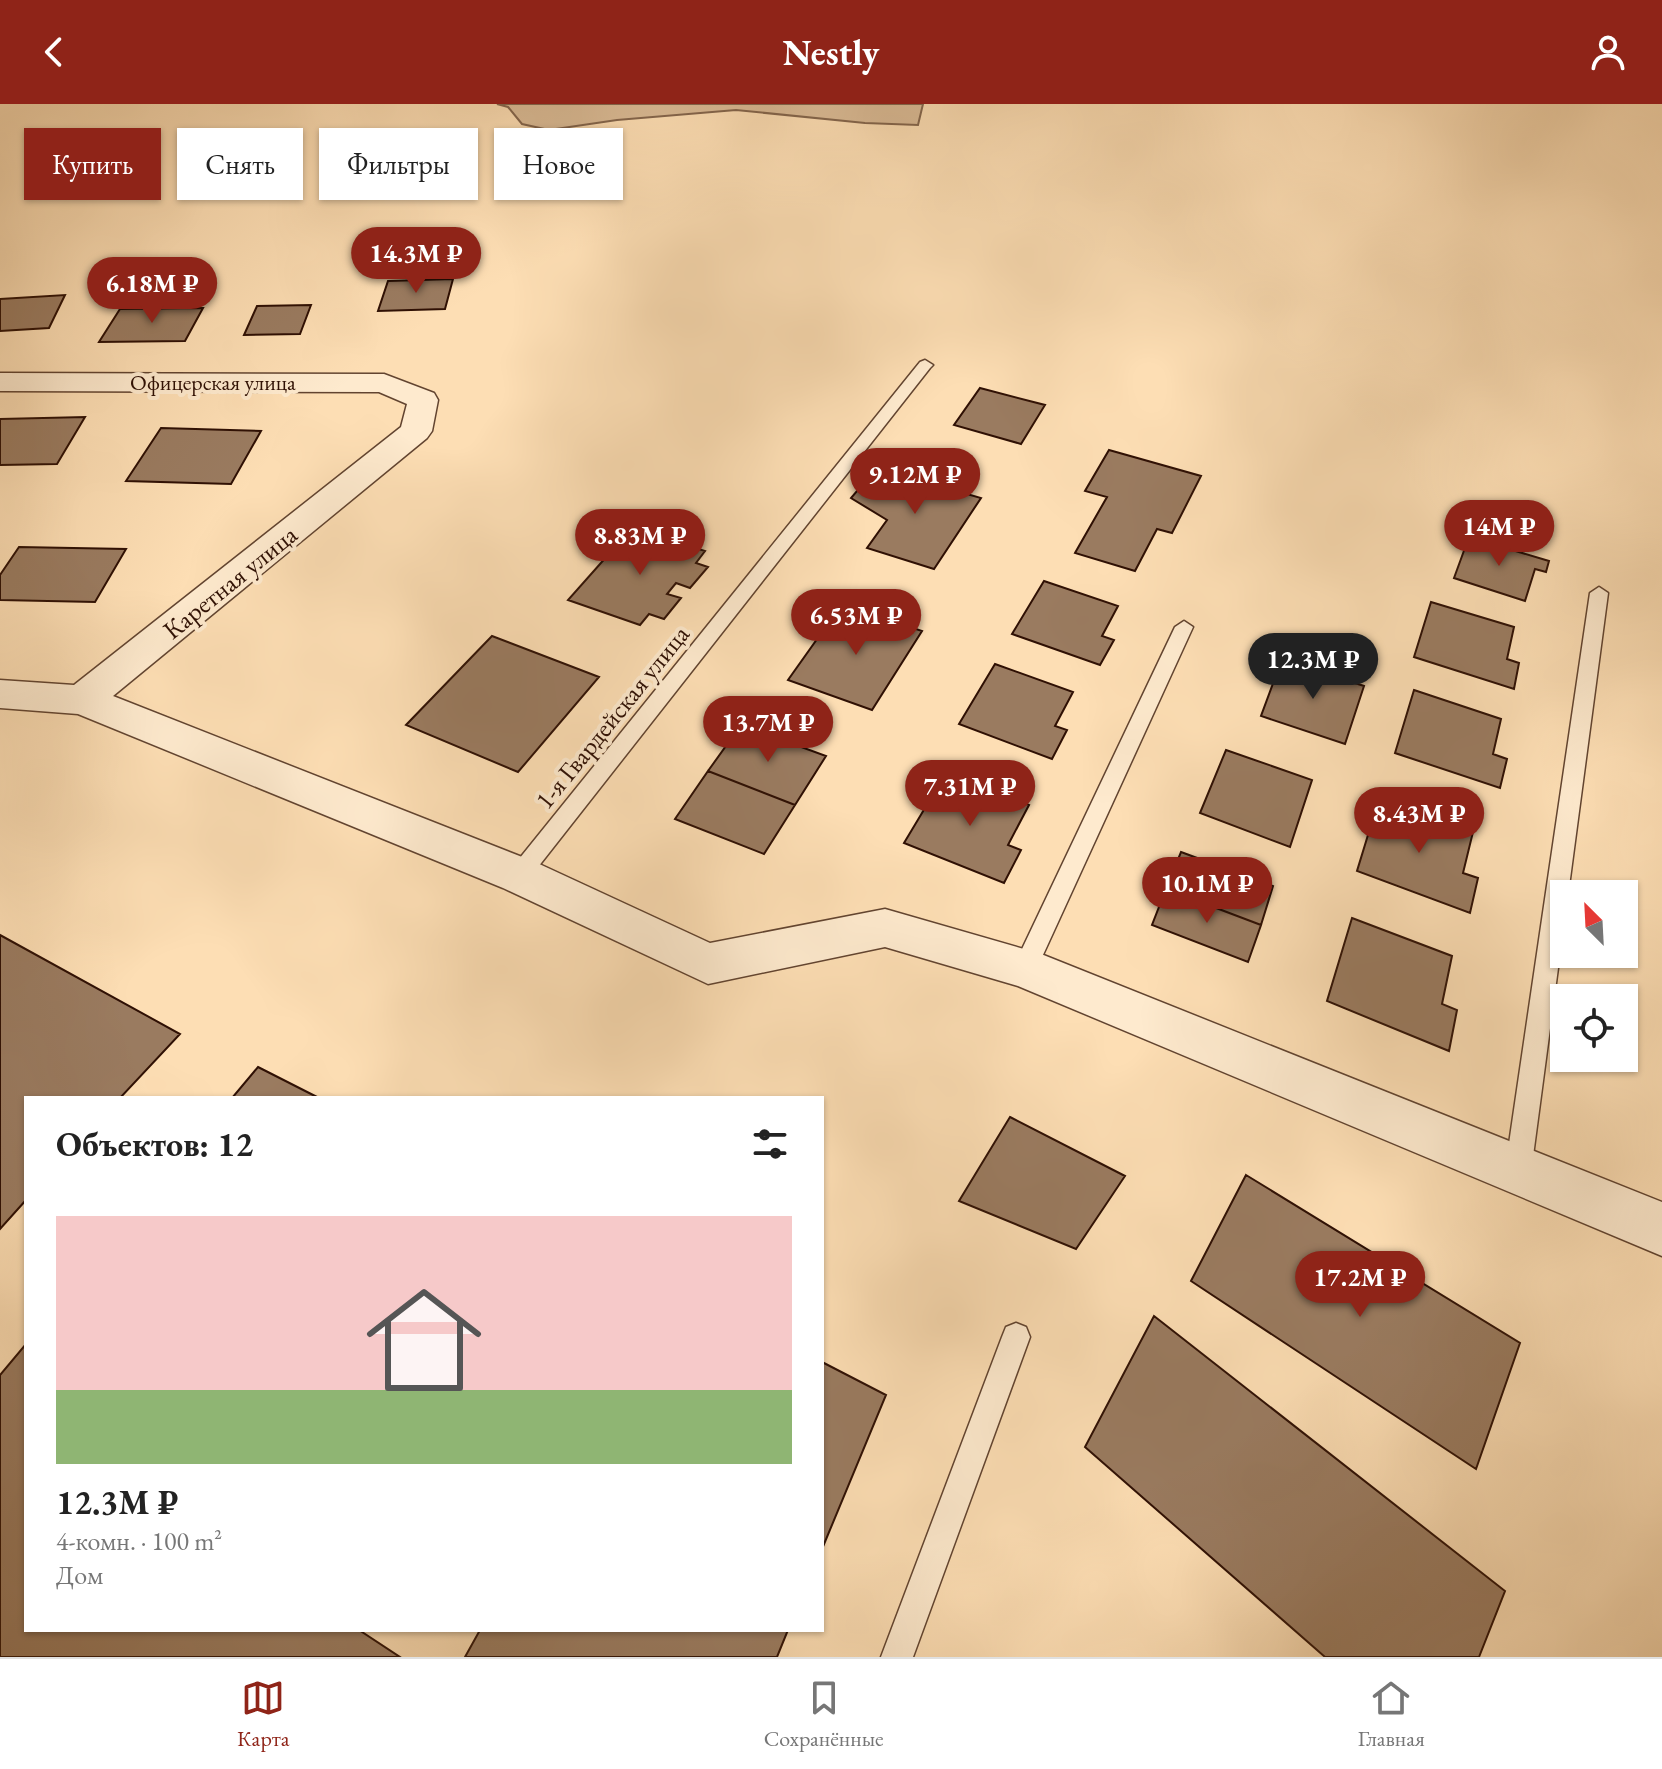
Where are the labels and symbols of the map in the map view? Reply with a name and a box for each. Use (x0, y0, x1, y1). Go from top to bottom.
pin: 14.3M ₽ (342, 227, 490, 295)
pin: 6.18M ₽ (78, 257, 226, 325)
street label: Офицерская улица (130, 368, 296, 397)
pin: 9.12M ₽ (841, 448, 989, 516)
pin: 14M ₽ (1443, 500, 1555, 568)
pin: 8.83M ₽ (566, 509, 714, 577)
street label: Каретная улица (156, 517, 305, 647)
pin: 6.53M ₽ (782, 589, 930, 657)
street label: 1-я Гвардейская улица (527, 617, 697, 816)
pin: 12.3M ₽ (1239, 633, 1387, 701)
pin: 13.7M ₽ (694, 696, 842, 764)
pin: 7.31M ₽ (896, 760, 1044, 828)
pin: 8.43M ₽ (1345, 787, 1493, 855)
pin: 10.1M ₽ (1133, 857, 1281, 925)
north arrow (1550, 880, 1638, 968)
pin: 17.2M ₽ (1286, 1251, 1434, 1319)

